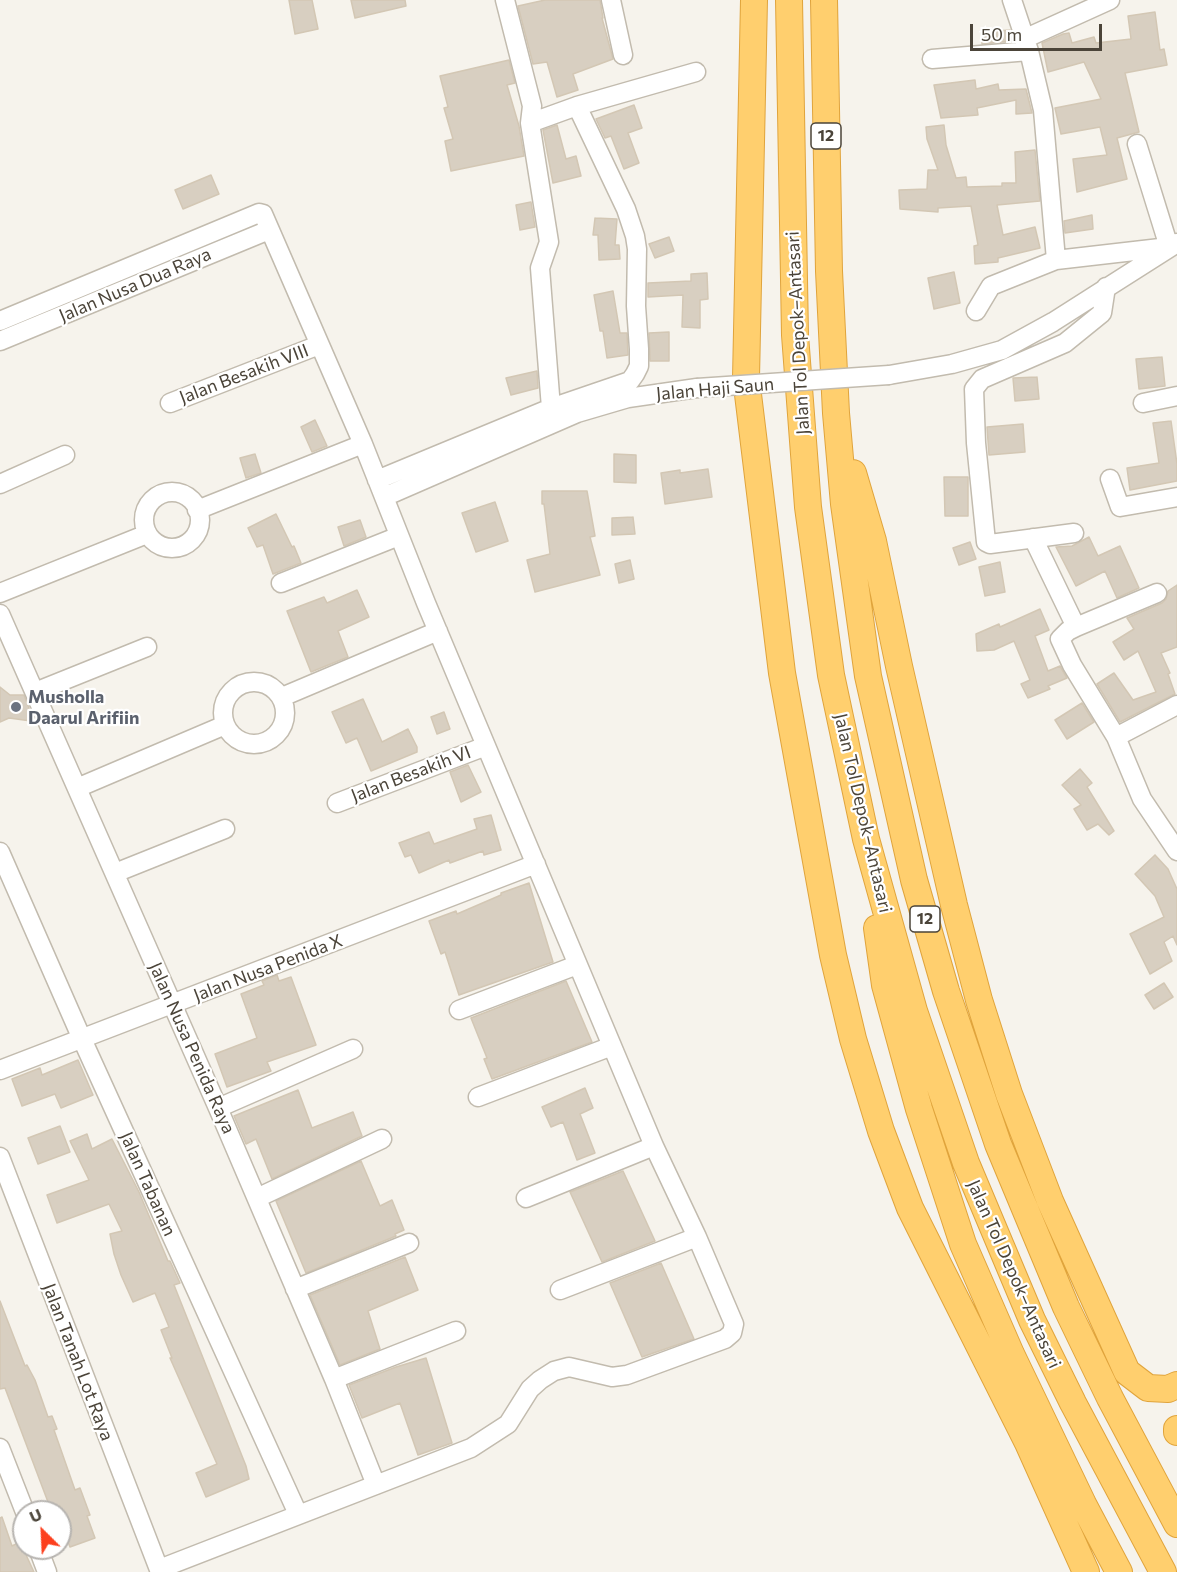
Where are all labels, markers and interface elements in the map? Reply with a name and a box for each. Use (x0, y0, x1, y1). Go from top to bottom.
scale bar (973, 12, 1105, 50)
text: 50 m (981, 23, 1022, 45)
road number: 12 (811, 123, 841, 149)
street label: Jalan Tol Depok–Antasari (782, 231, 814, 435)
street label: Jalan Nusa Dua Raya (56, 243, 214, 327)
street label: Jalan Besakih VIII (176, 339, 312, 409)
street label: Jalan Haji Saun (655, 373, 775, 405)
place label: Musholla Daarul Arifiin (28, 686, 139, 728)
marker: Musholla Daarul Arifiin (9, 700, 23, 714)
street label: Jalan Tol Depok–Antasari (830, 711, 896, 915)
street label: Jalan Besakih VI (348, 741, 474, 807)
road number: 12 (910, 906, 940, 932)
street label: Jalan Nusa Penida X (190, 930, 346, 1006)
street label: Jalan Nusa Penida Raya (144, 959, 240, 1137)
street label: Jalan Tabanan (115, 1128, 181, 1240)
street label: Jalan Tol Depok–Antasari (963, 1176, 1065, 1372)
street label: Jalan Tanah Lot Raya (38, 1280, 118, 1444)
north arrow (12, 1500, 72, 1560)
text: U (26, 1504, 44, 1526)

